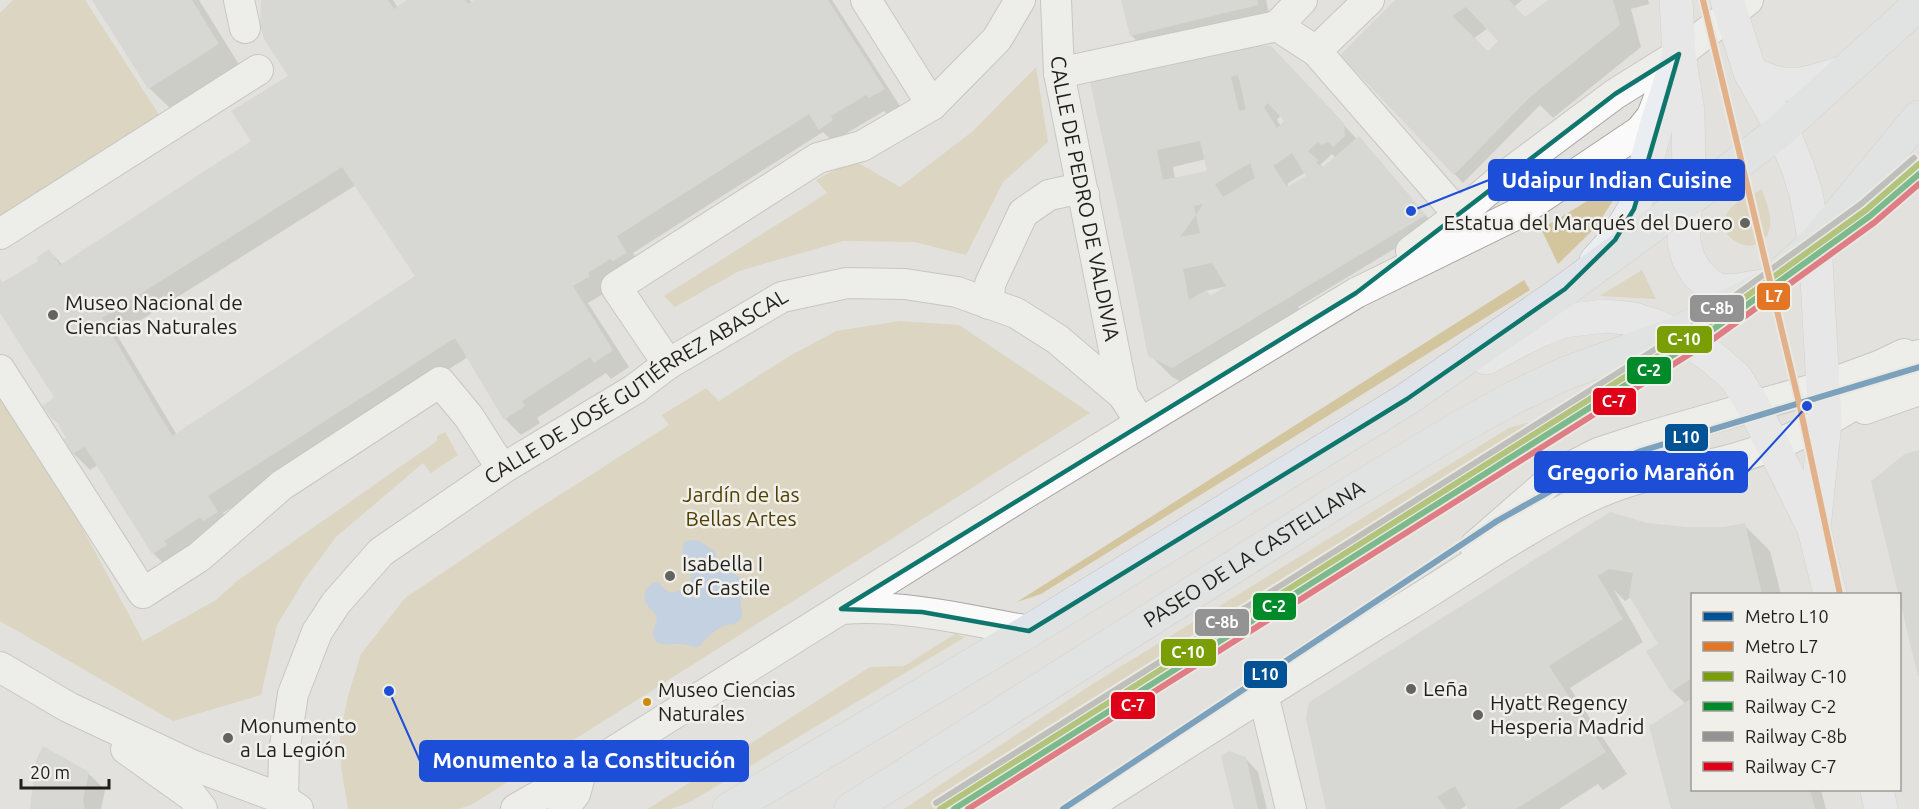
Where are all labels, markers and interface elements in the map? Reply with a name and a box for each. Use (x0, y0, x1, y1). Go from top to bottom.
street label: CALLE DE PEDRO DE VALDIVIA (1047, 55, 1125, 343)
callout: Udaipur Indian Cuisine (1489, 160, 1744, 200)
text: Udaipur Indian Cuisine (1502, 167, 1732, 192)
place label: Estatua del Marqués del Duero (1443, 210, 1733, 234)
marker: Estatua del Marqués del Duero (1738, 216, 1752, 230)
line badge: L7 (1756, 282, 1791, 311)
street label: CALLE DE JOSÉ GUTIÉRREZ ABASCAL (479, 283, 792, 489)
text: L7 (1765, 287, 1783, 305)
place label: Museo Nacional de Ciencias Naturales (65, 290, 243, 338)
line badge: C-8b (1689, 294, 1745, 323)
text: C-8b (1700, 299, 1734, 317)
marker: Museo Nacional de Ciencias Naturales (46, 308, 60, 322)
line badge: C-10 (1656, 325, 1713, 354)
text: C-10 (1667, 330, 1701, 348)
line badge: C-2 (1626, 356, 1672, 385)
text: C-2 (1637, 361, 1661, 379)
line badge: C-7 (1592, 387, 1637, 416)
text: C-7 (1602, 392, 1626, 410)
line badge: L10 (1664, 423, 1709, 452)
text: L10 (1673, 428, 1699, 446)
callout: Gregorio Marañón (1535, 452, 1747, 492)
text: Gregorio Marañón (1547, 459, 1735, 484)
street label: PASEO DE LA CASTELLANA (1139, 474, 1369, 632)
park label: Jardín de las Bellas Artes (682, 482, 800, 530)
place label: Isabella I of Castile (682, 551, 770, 599)
marker: Isabella I of Castile (663, 569, 677, 583)
line badge: C-2 (1252, 592, 1297, 621)
legend (1691, 593, 1901, 791)
text: C-2 (1262, 597, 1286, 615)
text: Metro L10 (1745, 606, 1829, 626)
line badge: C-8b (1194, 608, 1250, 637)
text: C-8b (1205, 613, 1239, 631)
text: Metro L7 (1745, 636, 1818, 656)
line badge: C-10 (1160, 638, 1217, 667)
text: C-10 (1171, 643, 1205, 661)
line badge: L10 (1243, 660, 1288, 689)
text: L10 (1252, 665, 1278, 683)
text: Railway C-10 (1745, 666, 1847, 686)
place label: Leña (1423, 676, 1468, 700)
place label: Museo Ciencias Naturales (658, 678, 796, 725)
marker: Leña (1404, 682, 1418, 696)
place label: Hyatt Regency Hesperia Madrid (1490, 690, 1645, 738)
line badge: C-7 (1110, 691, 1156, 720)
marker: Museo Ciencias Naturales (641, 696, 653, 708)
text: C-7 (1121, 696, 1145, 714)
text: Railway C-2 (1745, 696, 1837, 716)
marker: Hyatt Regency Hesperia Madrid (1471, 708, 1485, 722)
place label: Monumento a La Legión (240, 713, 357, 761)
text: Railway C-8b (1745, 726, 1847, 746)
marker: Monumento a La Legión (221, 731, 235, 745)
callout: Monumento a la Constitución (420, 741, 748, 781)
text: Monumento a la Constitución (432, 747, 736, 772)
scale bar (21, 752, 110, 790)
text: Railway C-7 (1745, 756, 1837, 776)
text: 20 m (30, 762, 70, 782)

